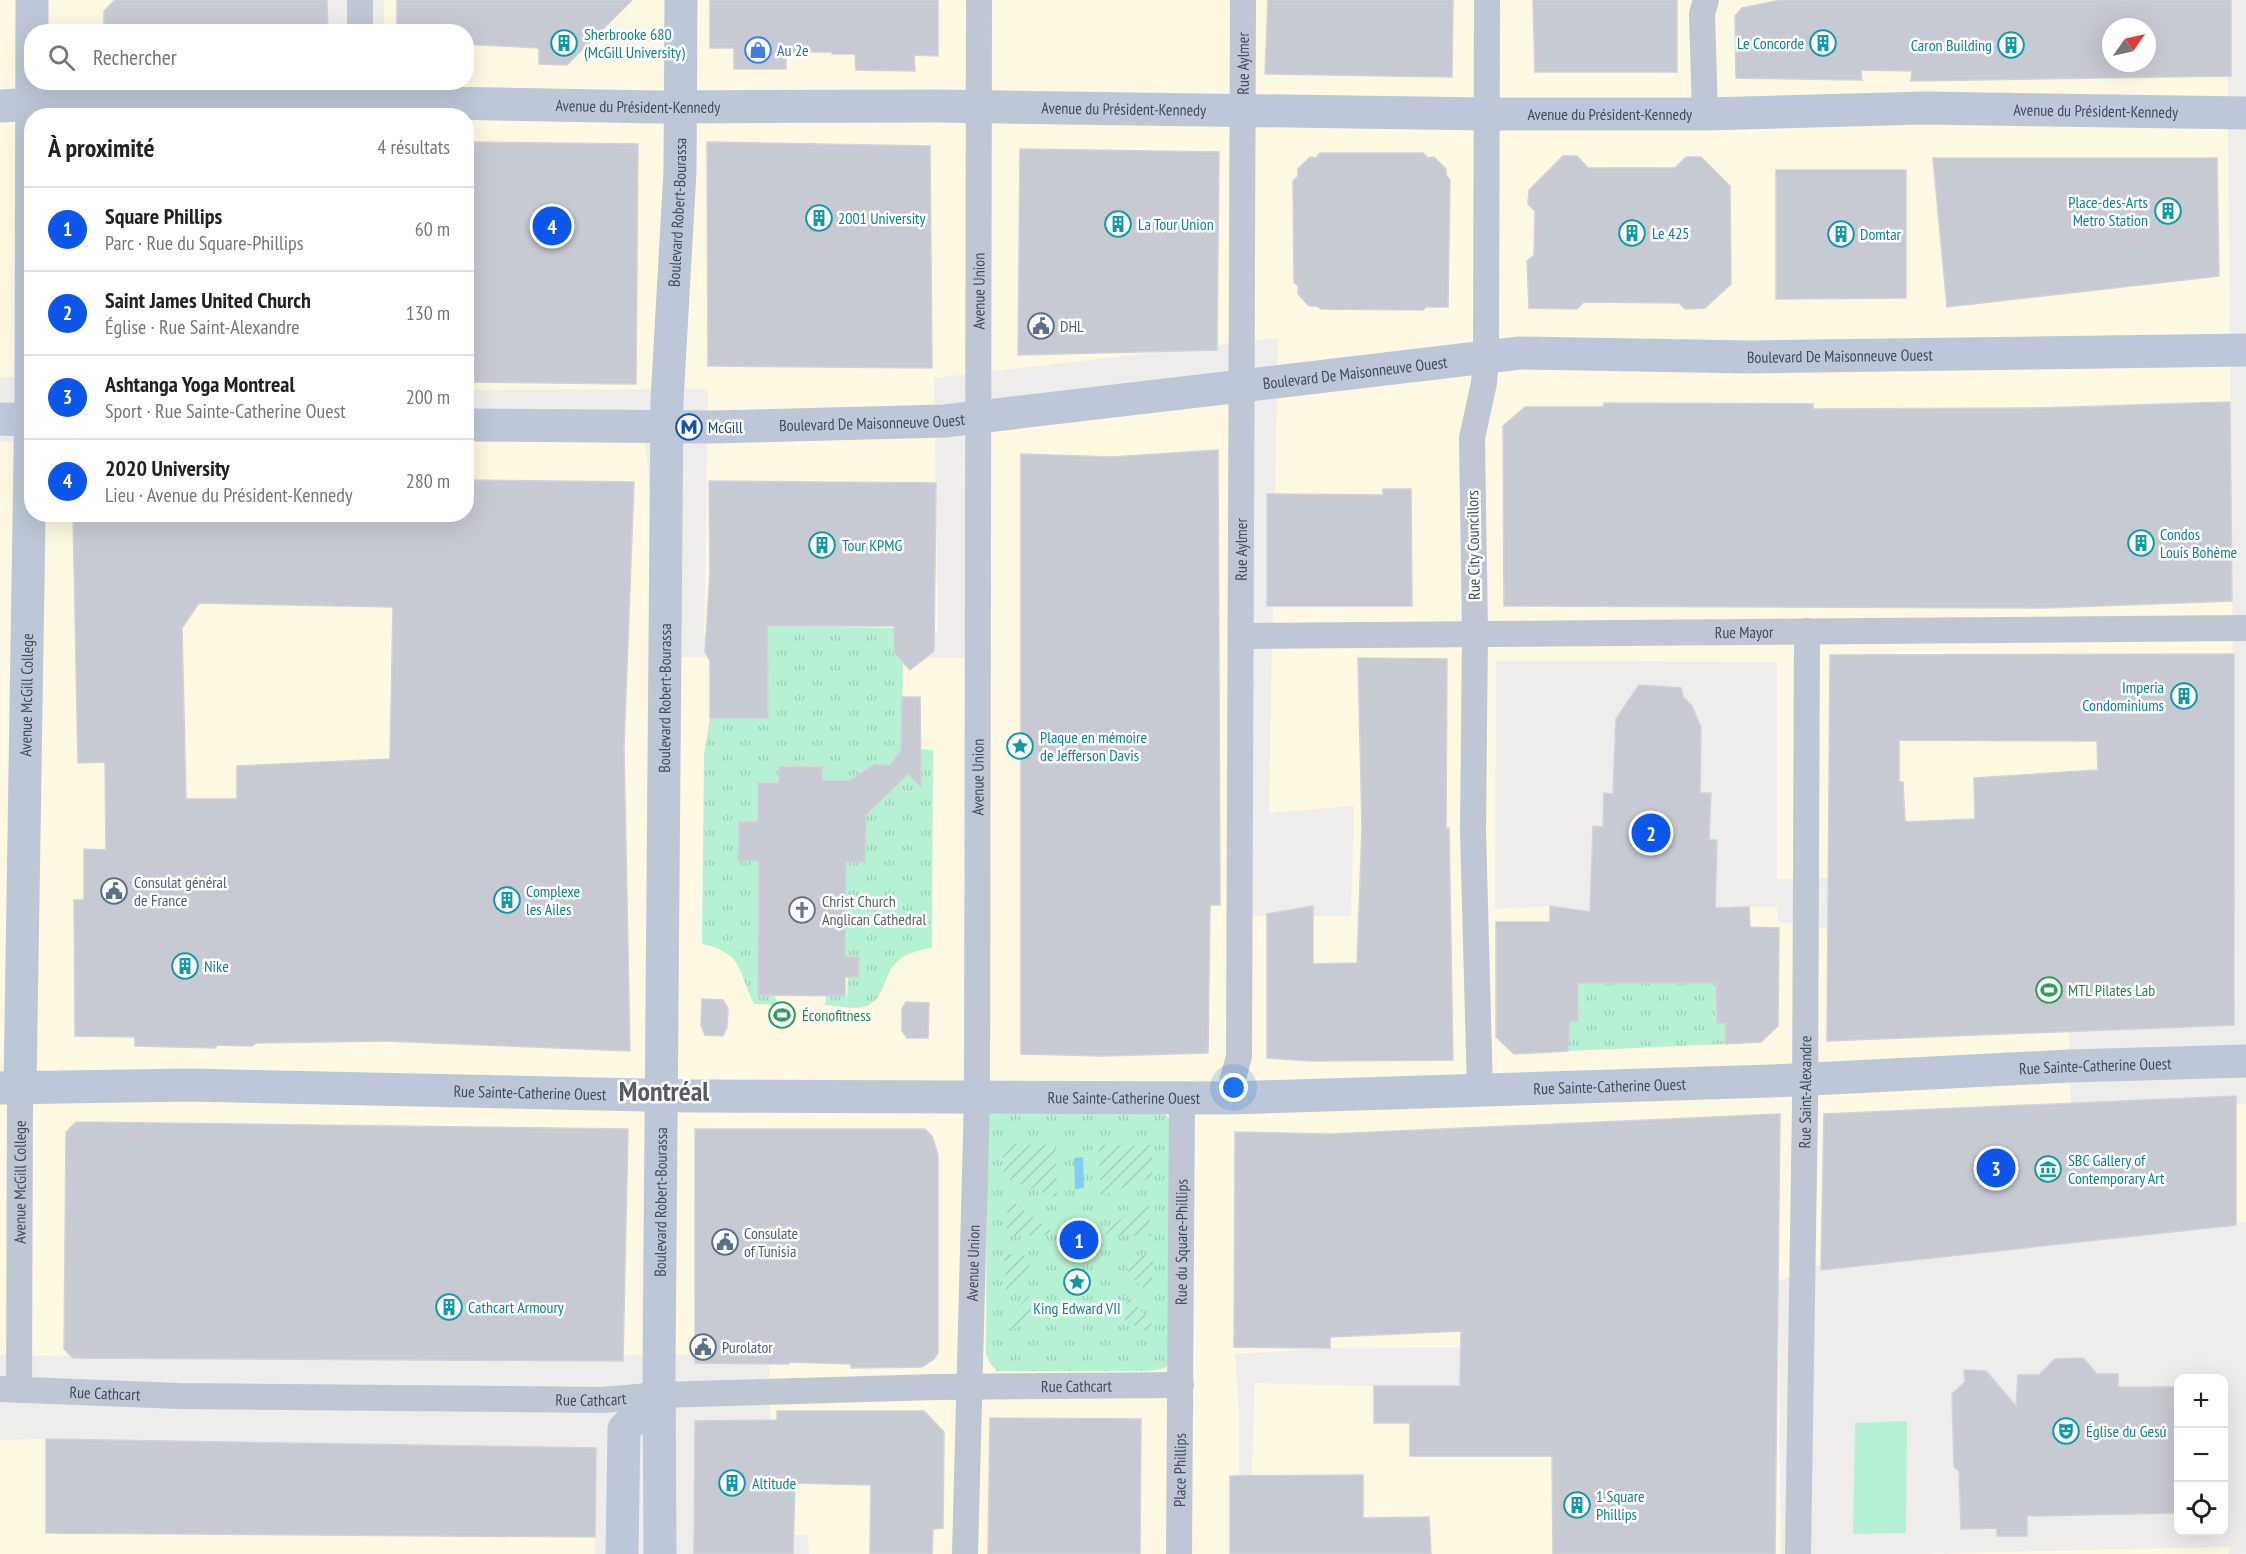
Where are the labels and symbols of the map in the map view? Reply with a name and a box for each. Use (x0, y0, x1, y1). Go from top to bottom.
north arrow (2102, 18, 2156, 72)
place label: Sherbrooke 680 (McGill University) (584, 24, 685, 62)
building icon: Sherbrooke 680 (McGill University) (549, 28, 579, 58)
building icon: Le Concorde (1808, 28, 1838, 58)
building icon: Caron Building (1996, 30, 2026, 60)
street label: Rue Aylmer (1233, 32, 1253, 95)
place label: Le Concorde (1737, 33, 1804, 53)
shop icon: Au 2e (743, 35, 773, 65)
place label: Caron Building (1911, 35, 1992, 55)
place label: Au 2e (777, 40, 809, 60)
street label: Avenue du Président-Kennedy (555, 95, 720, 117)
street label: Avenue du Président-Kennedy (1041, 98, 1206, 120)
street label: Avenue du Président-Kennedy (2013, 99, 2178, 122)
street label: Avenue du Président-Kennedy (1527, 104, 1692, 124)
street label: Boulevard Robert-Bourassa (663, 138, 690, 287)
place label: Place-des-Arts Metro Station (2068, 192, 2148, 230)
building icon: Place-des-Arts Metro Station (2153, 196, 2183, 226)
building icon: 2001 University (804, 203, 834, 233)
pin: 4 (532, 204, 572, 248)
place label: 2001 University (838, 208, 925, 228)
building icon: La Tour Union (1103, 209, 1133, 239)
place label: La Tour Union (1138, 214, 1214, 234)
building icon: Le 425 (1617, 218, 1647, 248)
building icon: Domtar (1826, 219, 1856, 249)
place label: Le 425 (1652, 223, 1690, 243)
place label: Domtar (1860, 224, 1902, 244)
street label: Avenue Union (968, 253, 989, 330)
public building icon: DHL (1026, 311, 1056, 341)
place label: DHL (1060, 316, 1084, 336)
street label: Boulevard De Maisonneuve Ouest (1747, 344, 1933, 367)
street label: Boulevard De Maisonneuve Ouest (1262, 352, 1449, 393)
street label: Boulevard De Maisonneuve Ouest (779, 409, 966, 435)
metro station icon: McGill (674, 412, 704, 442)
place label: McGill (708, 417, 743, 437)
street label: Rue City Councillors (1462, 490, 1484, 600)
street label: Rue Aylmer (1231, 518, 1251, 581)
place label: Condos Louis Bohème (2160, 524, 2237, 562)
building icon: Condos Louis Bohème (2126, 528, 2156, 558)
building icon: Tour KPMG (807, 530, 837, 560)
place label: Tour KPMG (842, 535, 902, 555)
street label: Rue Mayor (1715, 622, 1774, 642)
street label: Boulevard Robert-Bourassa (654, 623, 675, 773)
street label: Avenue McGill College (15, 633, 37, 757)
place label: Imperia Condominiums (2082, 677, 2164, 715)
building icon: Imperia Condominiums (2169, 681, 2199, 711)
place label: Plaque en mémoire de Jefferson Davis (1040, 727, 1147, 765)
place icon: Plaque en mémoire de Jefferson Davis (1005, 731, 1035, 761)
street label: Avenue Union (968, 739, 988, 816)
pin: 2 (1632, 810, 1670, 856)
place label: Consulat général de France (134, 872, 227, 910)
public building icon: Consulat général de France (99, 876, 129, 906)
place label: Complexe les Ailes (526, 881, 580, 919)
building icon: Complexe les Ailes (492, 885, 522, 915)
place label: Christ Church Anglican Cathedral (822, 891, 926, 929)
church icon: Christ Church Anglican Cathedral (787, 895, 817, 925)
building icon: Nike (170, 951, 200, 981)
place label: Nike (204, 956, 229, 976)
sports icon: MTL Pilates Lab (2034, 975, 2064, 1005)
place label: MTL Pilates Lab (2068, 980, 2155, 1000)
sports icon: Éconofitness (767, 1000, 797, 1030)
place label: Éconofitness (802, 1005, 871, 1025)
street label: Rue Saint-Alexandre (1794, 1036, 1815, 1149)
street label: Rue Sainte-Catherine Ouest (2018, 1053, 2172, 1079)
district label: Montréal (619, 1072, 709, 1109)
your location (1219, 1073, 1248, 1102)
street label: Rue Sainte-Catherine Ouest (1533, 1074, 1687, 1098)
street label: Rue Sainte-Catherine Ouest (453, 1081, 607, 1104)
street label: Rue Sainte-Catherine Ouest (1047, 1087, 1201, 1108)
street label: Avenue McGill College (9, 1120, 30, 1244)
street label: Boulevard Robert-Bourassa (650, 1127, 671, 1277)
pin: 3 (1976, 1146, 2016, 1190)
place label: SBC Gallery of Contemporary Art (2068, 1150, 2165, 1188)
museum icon: SBC Gallery of Contemporary Art (2033, 1154, 2063, 1184)
street label: Rue du Square-Phillips (1171, 1179, 1191, 1305)
pin: 1 (1060, 1218, 1098, 1262)
place label: Consulate of Tunisia (744, 1223, 798, 1261)
street label: Avenue Union (962, 1224, 984, 1302)
public building icon: Consulate of Tunisia (710, 1227, 740, 1257)
place icon: King Edward VII (1062, 1267, 1092, 1297)
building icon: Cathcart Armoury (434, 1292, 464, 1322)
place label: Cathcart Armoury (468, 1297, 564, 1317)
place label: King Edward VII (1033, 1298, 1121, 1318)
public building icon: Purolator (688, 1332, 718, 1362)
place label: Purolator (722, 1337, 773, 1357)
street label: Rue Cathcart (1041, 1376, 1113, 1396)
street label: Rue Cathcart (69, 1382, 141, 1405)
street label: Rue Cathcart (555, 1388, 628, 1410)
theatre icon: Église du Gesú (2051, 1416, 2081, 1446)
place label: Église du Gesú (2086, 1421, 2167, 1441)
street label: Place Phillips (1169, 1433, 1190, 1507)
building icon: Altitude (717, 1468, 747, 1498)
place label: Altitude (752, 1473, 796, 1493)
place label: 1 Square Phillips (1596, 1486, 1645, 1524)
building icon: 1 Square Phillips (1562, 1490, 1592, 1520)

